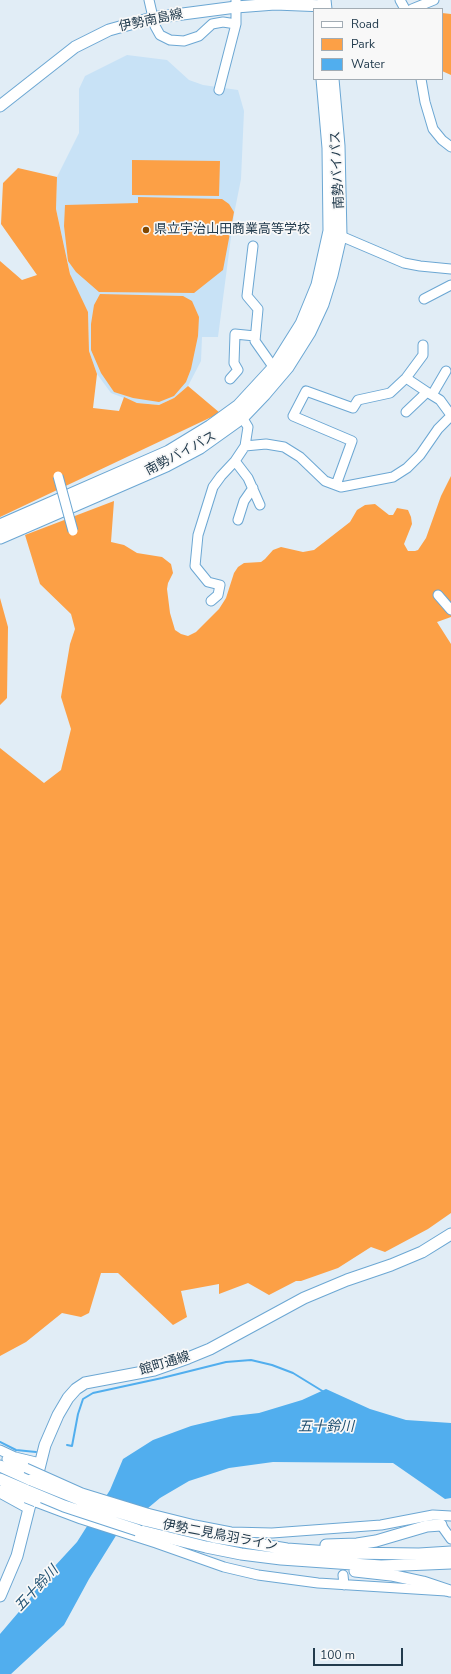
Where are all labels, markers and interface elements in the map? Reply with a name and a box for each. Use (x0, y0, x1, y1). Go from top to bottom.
street label: 伊勢南島線 (118, 7, 184, 35)
legend (313, 8, 443, 80)
text: Road (351, 16, 379, 32)
text: Park (351, 36, 375, 52)
text: Water (351, 56, 385, 72)
street label: 南勢バイパス (328, 131, 348, 209)
place label: 県立宇治山田商業高等学校 (154, 222, 310, 238)
marker: 県立宇治山田商業高等学校 (141, 225, 151, 235)
street label: 南勢バイパス (143, 429, 219, 479)
street label: 館町通線 (138, 1349, 192, 1379)
water label: 五十鈴川 (298, 1420, 354, 1436)
street label: 伊勢二見鳥羽ライン (161, 1517, 279, 1555)
water label: 五十鈴川 (12, 1563, 62, 1615)
scale bar (315, 1640, 405, 1666)
text: 100 m (320, 1647, 355, 1663)

